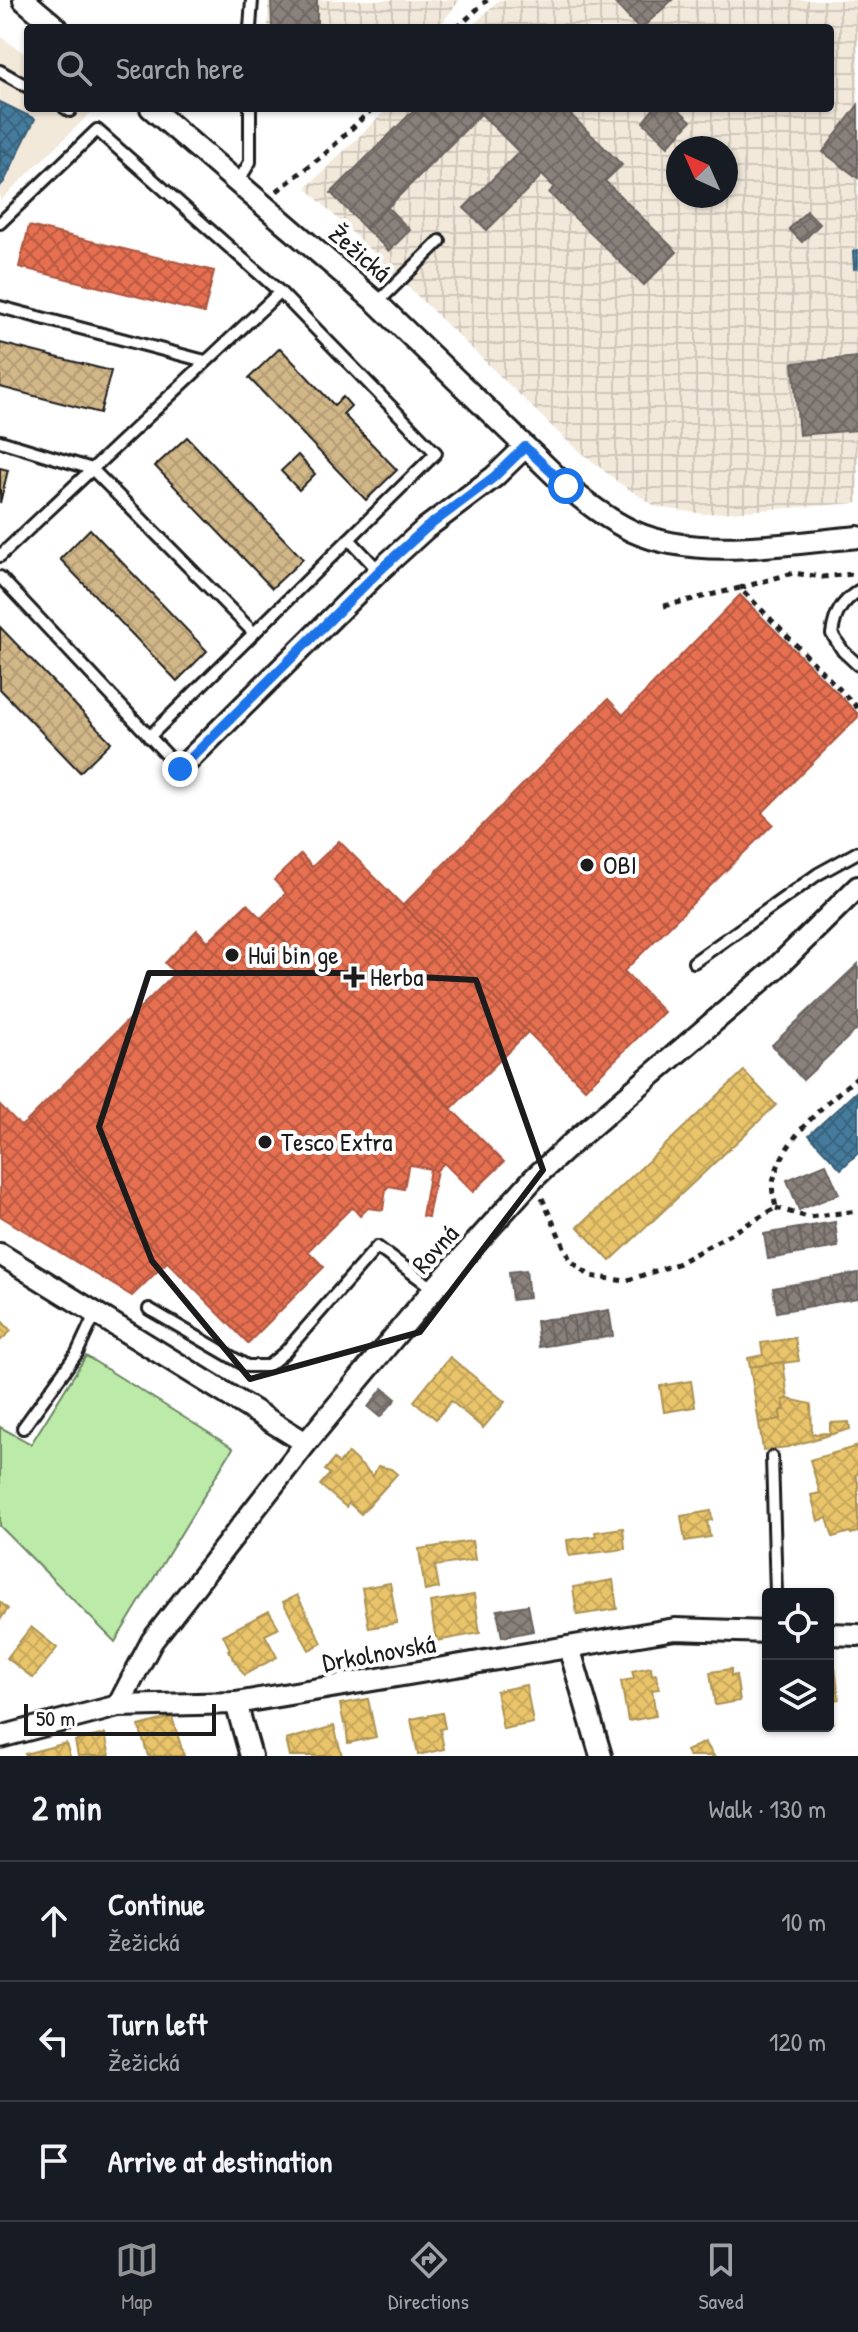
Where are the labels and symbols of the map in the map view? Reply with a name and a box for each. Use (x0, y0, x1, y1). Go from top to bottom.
north arrow (666, 136, 738, 208)
street label: Žežická (322, 216, 399, 289)
route start (548, 468, 584, 504)
route end (162, 751, 198, 787)
place label: OBI (603, 847, 637, 882)
marker: OBI (578, 856, 596, 874)
place label: Hui bin ge (248, 937, 339, 972)
marker: Hui bin ge (223, 946, 241, 964)
place label: Herba (370, 959, 423, 994)
marker: Herba (345, 968, 363, 986)
place label: Tesco Extra (281, 1124, 392, 1159)
marker: Tesco Extra (256, 1133, 274, 1151)
street label: Rovná (403, 1217, 466, 1281)
street label: Drkolnovská (320, 1625, 438, 1680)
scale bar (24, 1700, 216, 1736)

